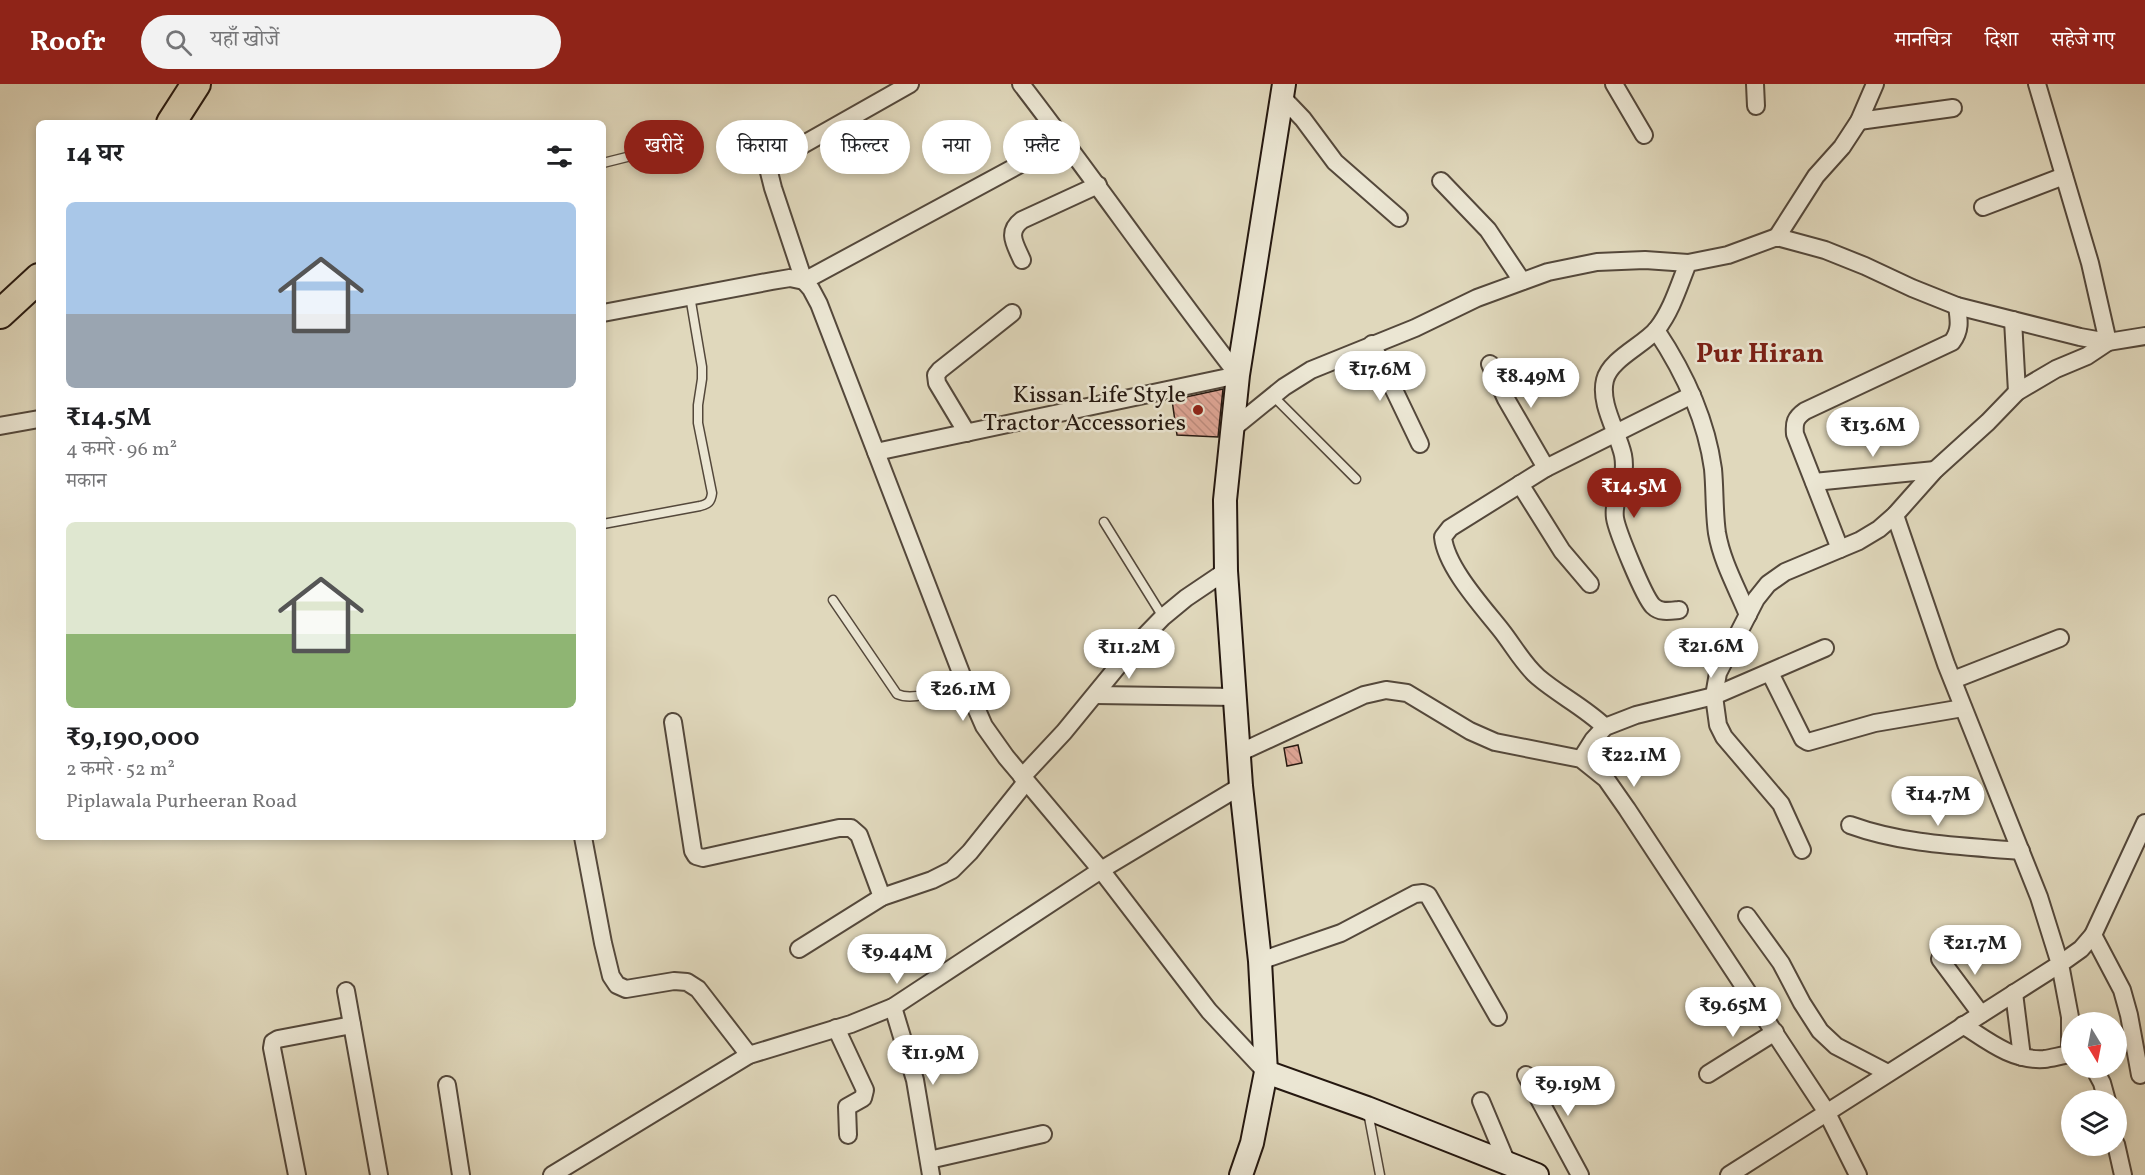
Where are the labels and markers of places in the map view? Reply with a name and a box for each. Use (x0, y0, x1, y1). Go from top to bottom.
pin: ₹17.6M (1331, 351, 1429, 402)
pin: ₹8.49M (1482, 358, 1580, 409)
place label: Kissan Life Style Tractor Accessories (983, 379, 1186, 441)
marker: Kissan Life Style Tractor Accessories (1191, 403, 1205, 417)
pin: ₹13.6M (1824, 407, 1922, 458)
pin: ₹14.5M (1585, 468, 1683, 519)
pin: ₹21.6M (1662, 628, 1760, 679)
pin: ₹11.2M (1080, 629, 1178, 680)
pin: ₹26.1M (914, 671, 1012, 722)
pin: ₹22.1M (1585, 737, 1683, 788)
pin: ₹14.7M (1889, 776, 1987, 827)
pin: ₹21.7M (1926, 925, 2024, 976)
pin: ₹9.44M (848, 934, 946, 985)
pin: ₹9.65M (1684, 987, 1782, 1038)
pin: ₹11.9M (884, 1035, 982, 1086)
pin: ₹9.19M (1519, 1066, 1617, 1117)

